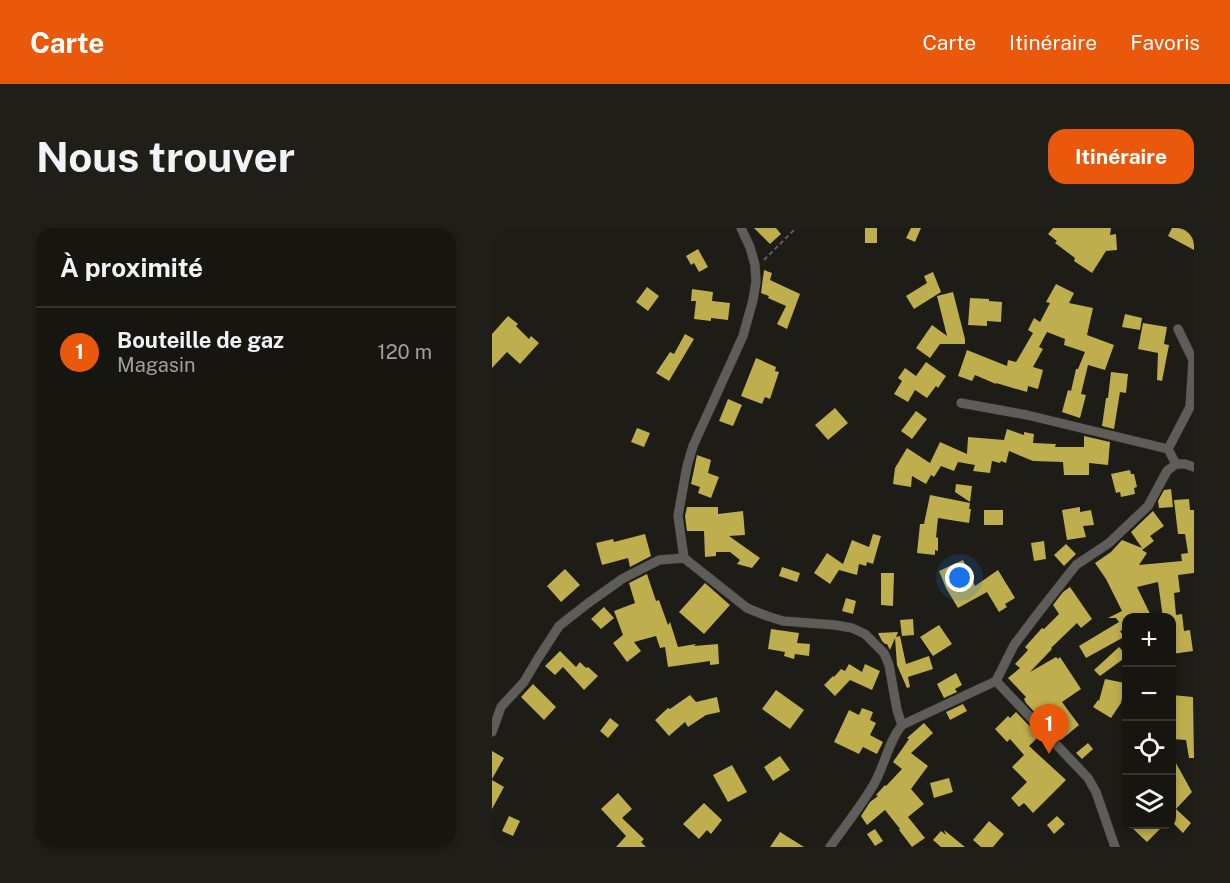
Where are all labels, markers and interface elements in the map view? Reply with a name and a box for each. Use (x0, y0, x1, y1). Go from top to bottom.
text: Carte (30, 26, 104, 59)
text: Carte (922, 30, 976, 55)
text: Itinéraire (1009, 30, 1097, 55)
text: Favoris (1130, 30, 1200, 55)
button: Itinéraire (1048, 129, 1194, 184)
text: Nous trouver (36, 132, 295, 181)
text: À proximité (60, 252, 203, 283)
text: Bouteille de gaz (117, 327, 284, 353)
text: 1 (75, 340, 84, 364)
text: 120 m (378, 340, 432, 364)
text: Magasin (117, 353, 196, 377)
your location (945, 563, 974, 592)
map controls (1122, 613, 1176, 829)
button: + (1122, 613, 1176, 667)
button: − (1122, 667, 1176, 721)
pin: 1 (1030, 704, 1068, 754)
button: locate (1122, 721, 1176, 775)
button: layers (1122, 775, 1176, 829)

